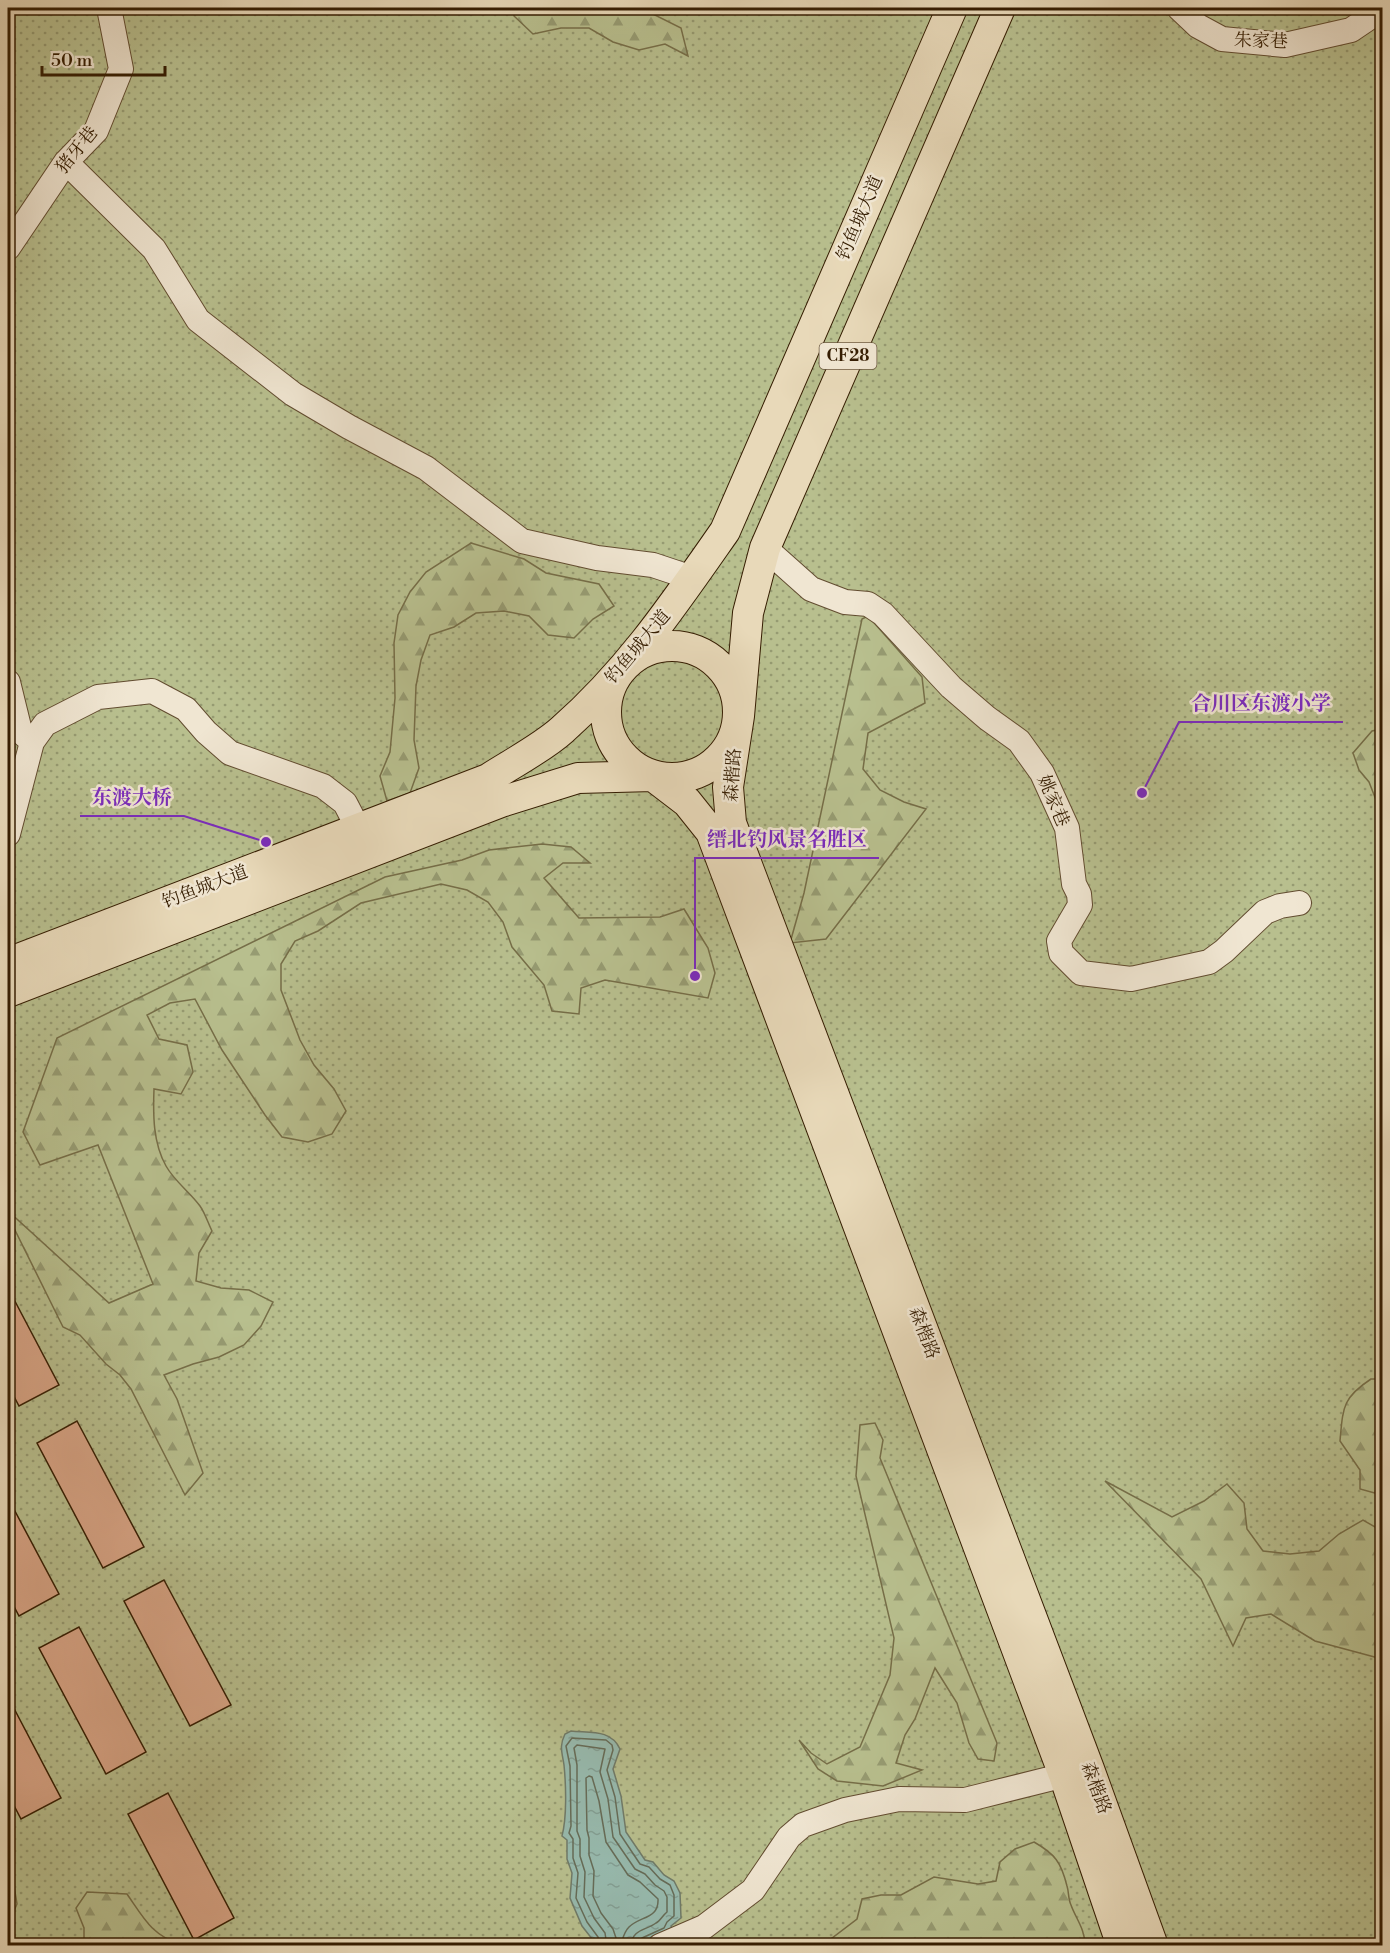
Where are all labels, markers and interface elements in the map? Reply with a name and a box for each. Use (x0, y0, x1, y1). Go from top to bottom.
street label: 朱家巷 (1234, 29, 1288, 53)
scale bar (42, 39, 165, 77)
text: 50 m (51, 49, 93, 72)
street label: 猪牙巷 (51, 122, 103, 178)
street label: 钓鱼城大道 (832, 172, 888, 264)
road number: CF28 (820, 343, 876, 369)
street label: 钓鱼城大道 (600, 605, 676, 689)
callout: 合川区东渡小学 (1179, 684, 1343, 722)
text: 合川区东渡小学 (1191, 692, 1331, 717)
street label: 森楷路 (720, 747, 746, 803)
street label: 姚家巷 (1032, 772, 1074, 830)
callout: 东渡大桥 (80, 778, 184, 816)
text: 东渡大桥 (92, 786, 172, 811)
callout: 缙北钓风景名胜区 (695, 820, 879, 858)
text: 缙北钓风景名胜区 (707, 828, 867, 853)
street label: 钓鱼城大道 (159, 860, 251, 914)
street label: 森楷路 (904, 1304, 944, 1362)
street label: 森楷路 (1076, 1759, 1116, 1817)

